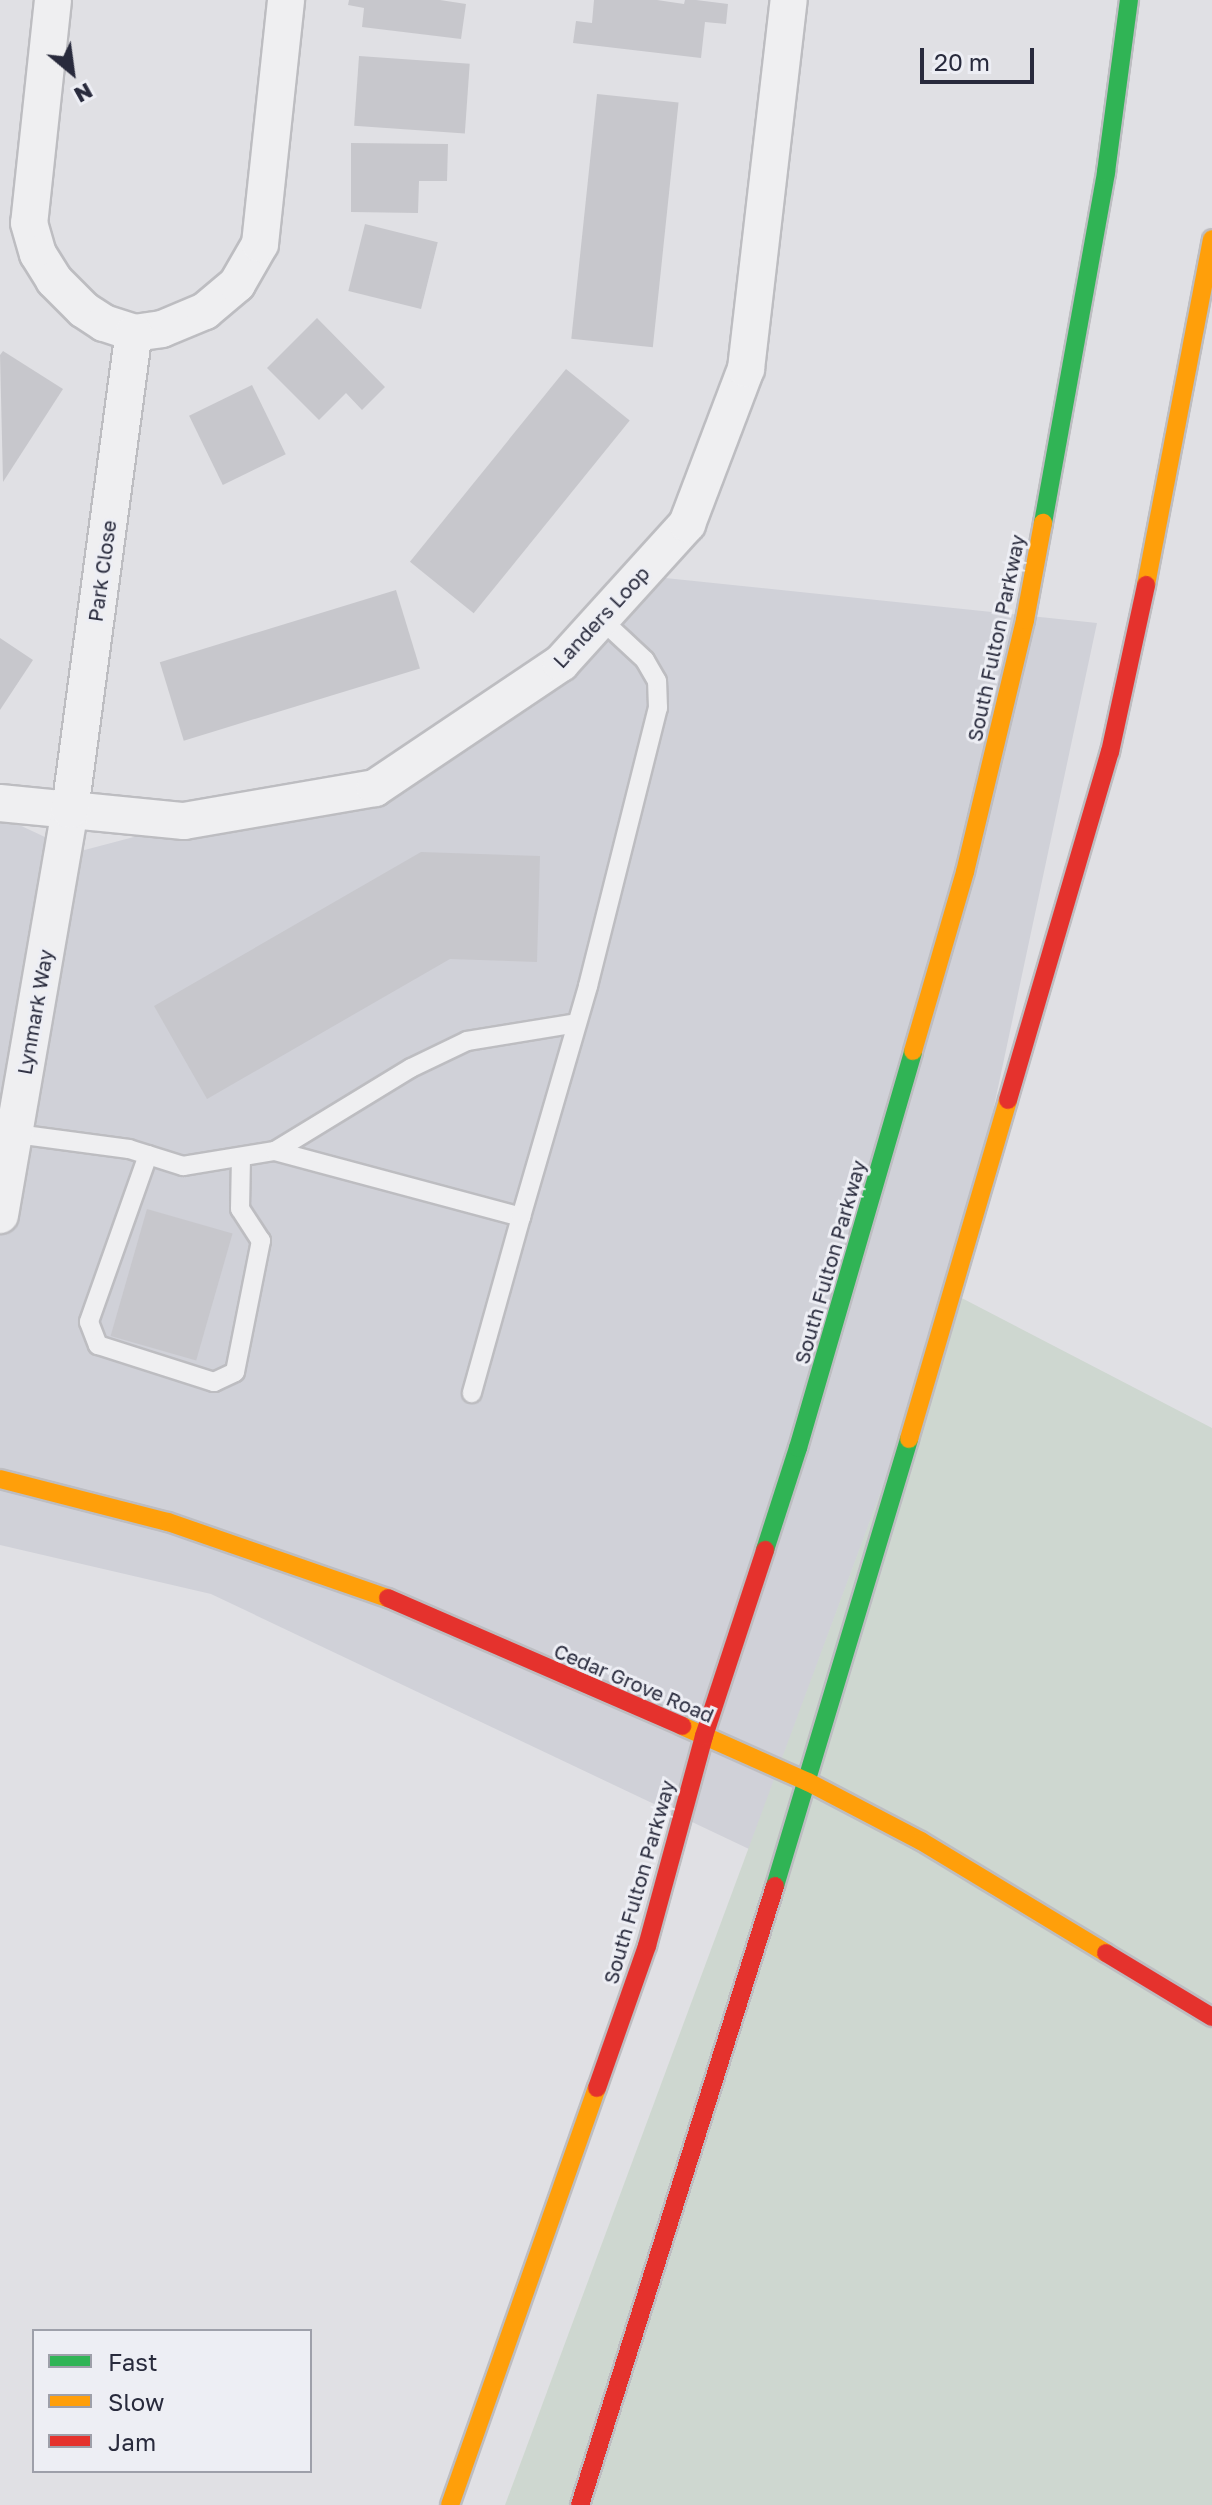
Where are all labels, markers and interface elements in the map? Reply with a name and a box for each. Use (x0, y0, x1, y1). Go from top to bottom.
north arrow (32, 32, 112, 112)
scale bar (924, 32, 1038, 82)
text: 20 m (934, 47, 990, 76)
text: N (70, 78, 98, 109)
street label: Park Close (83, 519, 121, 623)
street label: South Fulton Parkway (962, 532, 1030, 744)
street label: Landers Loop (548, 561, 654, 673)
street label: Lynmark Way (12, 947, 58, 1077)
street label: South Fulton Parkway (789, 1157, 871, 1367)
street label: Cedar Grove Road (550, 1638, 718, 1728)
street label: South Fulton Parkway (598, 1777, 680, 1987)
legend (32, 2329, 312, 2473)
text: Fast (108, 2347, 158, 2376)
text: Slow (108, 2387, 164, 2416)
text: Jam (108, 2427, 156, 2456)

